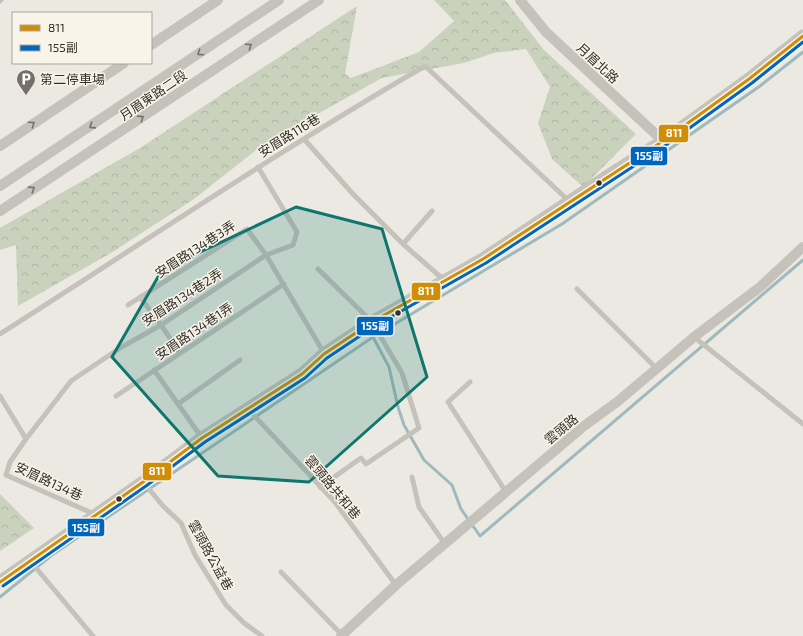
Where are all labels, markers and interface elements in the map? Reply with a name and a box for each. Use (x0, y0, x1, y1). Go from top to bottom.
legend (12, 12, 152, 64)
text: 811 (48, 20, 65, 34)
street label: 月眉北路 (574, 39, 622, 87)
text: 155副 (48, 40, 78, 54)
one-way arrow (245, 44, 252, 51)
one-way arrow (197, 48, 204, 56)
street label: 月眉東路二段 (116, 67, 190, 123)
parking icon: 第二停車場 (15, 68, 37, 96)
place label: 第二停車場 (40, 71, 105, 87)
street label: 安眉路116巷 (255, 110, 323, 160)
one-way arrow (137, 115, 144, 123)
one-way arrow (89, 121, 96, 128)
one-way arrow (28, 122, 35, 129)
line badge: 811 (658, 124, 689, 143)
text: 811 (666, 126, 682, 139)
line badge: 155副 (630, 146, 668, 166)
text: 155副 (635, 149, 663, 162)
unlabelled marker (594, 178, 604, 188)
one-way arrow (28, 186, 35, 194)
street label: 安眉路134巷3弄 (152, 217, 238, 281)
street label: 安眉路134巷2弄 (139, 265, 225, 329)
line badge: 811 (411, 282, 441, 301)
text: 811 (418, 284, 434, 297)
street label: 安眉路134巷1弄 (152, 299, 236, 363)
unlabelled marker (393, 308, 403, 318)
line badge: 155副 (356, 316, 394, 336)
text: 155副 (361, 319, 389, 332)
street label: 雲頭路 (541, 410, 581, 448)
street label: 雲頭路共和巷 (302, 452, 364, 522)
street label: 安眉路134巷 (13, 458, 85, 504)
line badge: 811 (142, 462, 172, 481)
text: 811 (149, 464, 165, 477)
unlabelled marker (114, 494, 124, 504)
street label: 雲頭路公益巷 (185, 517, 237, 593)
line badge: 155副 (67, 518, 105, 537)
text: 155副 (72, 521, 100, 534)

